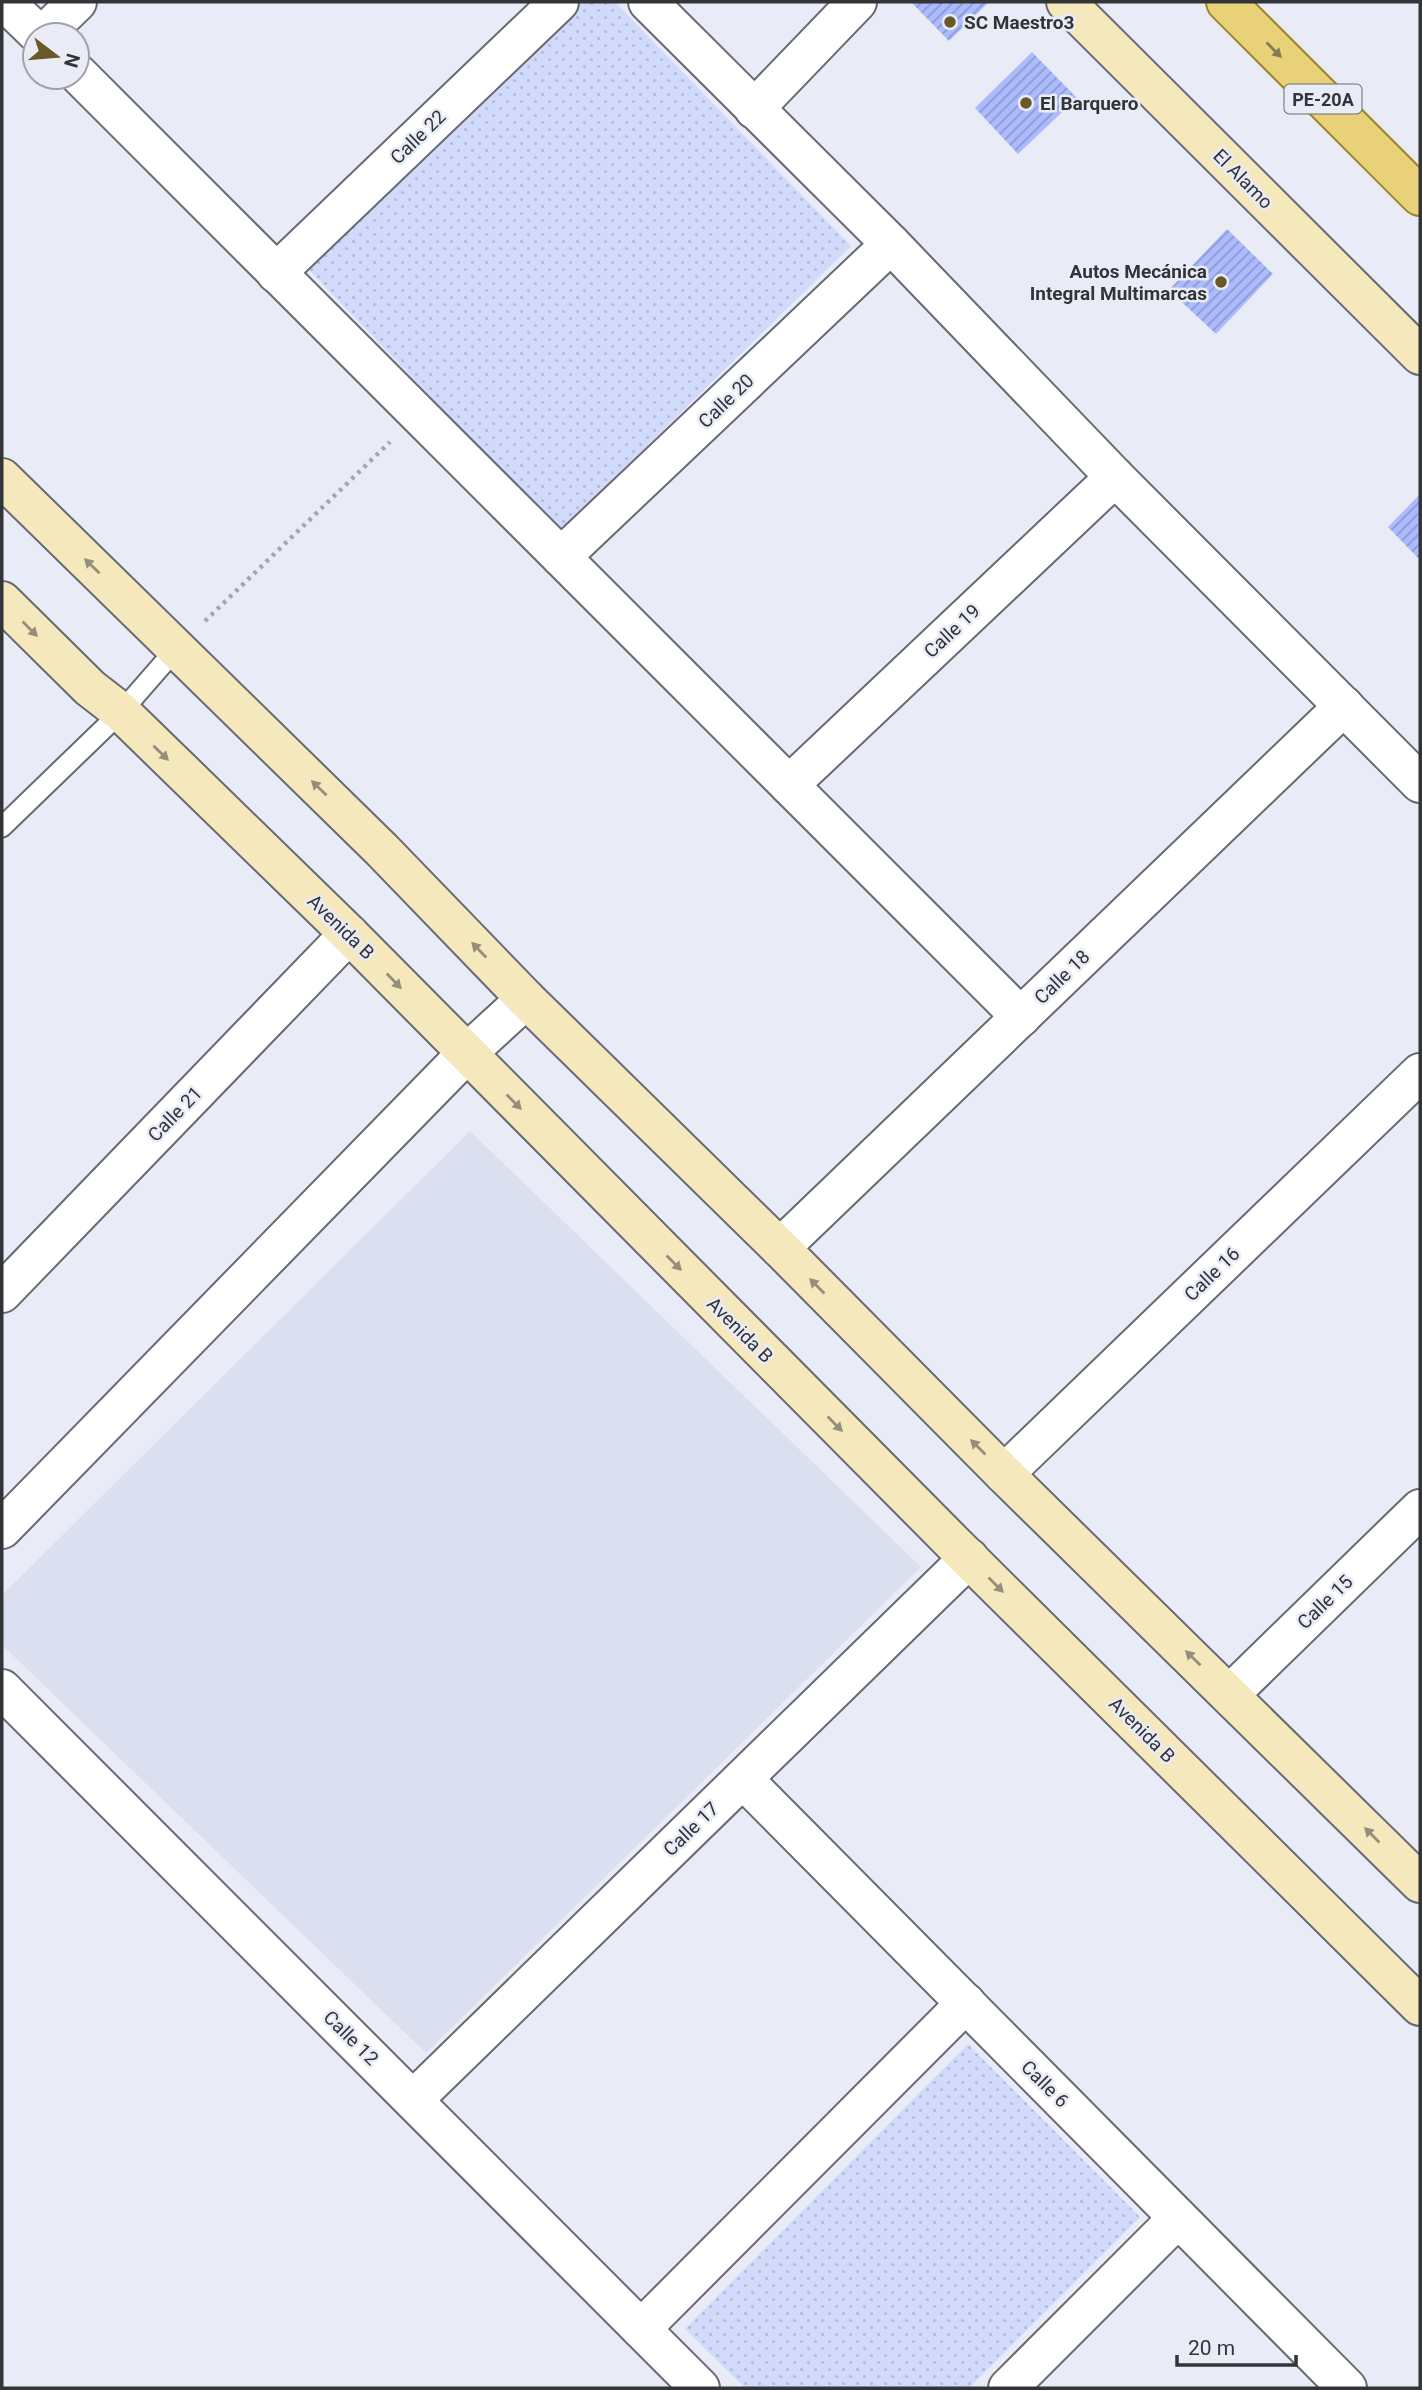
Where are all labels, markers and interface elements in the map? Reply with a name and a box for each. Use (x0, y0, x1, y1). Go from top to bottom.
place label: SC Maestro3 (964, 11, 1074, 34)
marker: SC Maestro3 (942, 14, 958, 30)
north arrow (21, 21, 91, 91)
one-way arrow (1266, 41, 1282, 58)
text: N (59, 51, 85, 70)
road number: PE-20A (1284, 84, 1362, 114)
place label: El Barquero (1040, 92, 1139, 115)
marker: El Barquero (1018, 95, 1034, 111)
street label: Calle 22 (386, 105, 450, 169)
street label: El Alamo (1208, 144, 1278, 214)
place label: Autos Mecánica Integral Multimarcas (1030, 260, 1207, 305)
marker: Autos Mecánica Integral Multimarcas (1213, 274, 1229, 290)
street label: Calle 20 (694, 369, 758, 433)
one-way arrow (84, 559, 101, 575)
street label: Calle 19 (919, 599, 985, 663)
one-way arrow (21, 620, 38, 637)
one-way arrow (152, 745, 169, 761)
one-way arrow (311, 781, 328, 797)
street label: Avenida B (303, 890, 379, 964)
one-way arrow (471, 942, 487, 959)
street label: Calle 18 (1030, 945, 1094, 1009)
one-way arrow (386, 972, 403, 989)
street label: Calle 21 (143, 1082, 207, 1146)
one-way arrow (505, 1093, 521, 1110)
street label: Calle 16 (1180, 1242, 1244, 1306)
one-way arrow (666, 1255, 683, 1272)
one-way arrow (809, 1277, 826, 1294)
street label: Avenida B (702, 1292, 778, 1368)
one-way arrow (826, 1416, 843, 1432)
one-way arrow (969, 1439, 986, 1456)
street label: Calle 15 (1293, 1570, 1357, 1634)
one-way arrow (988, 1577, 1004, 1593)
one-way arrow (1185, 1650, 1202, 1666)
street label: Avenida B (1104, 1692, 1180, 1768)
street label: Calle 17 (659, 1797, 723, 1861)
one-way arrow (1364, 1827, 1380, 1843)
street label: Calle 12 (319, 2006, 383, 2070)
street label: Calle 6 (1017, 2056, 1073, 2112)
scale bar (1177, 2324, 1296, 2368)
text: 20 m (1188, 2336, 1235, 2360)

